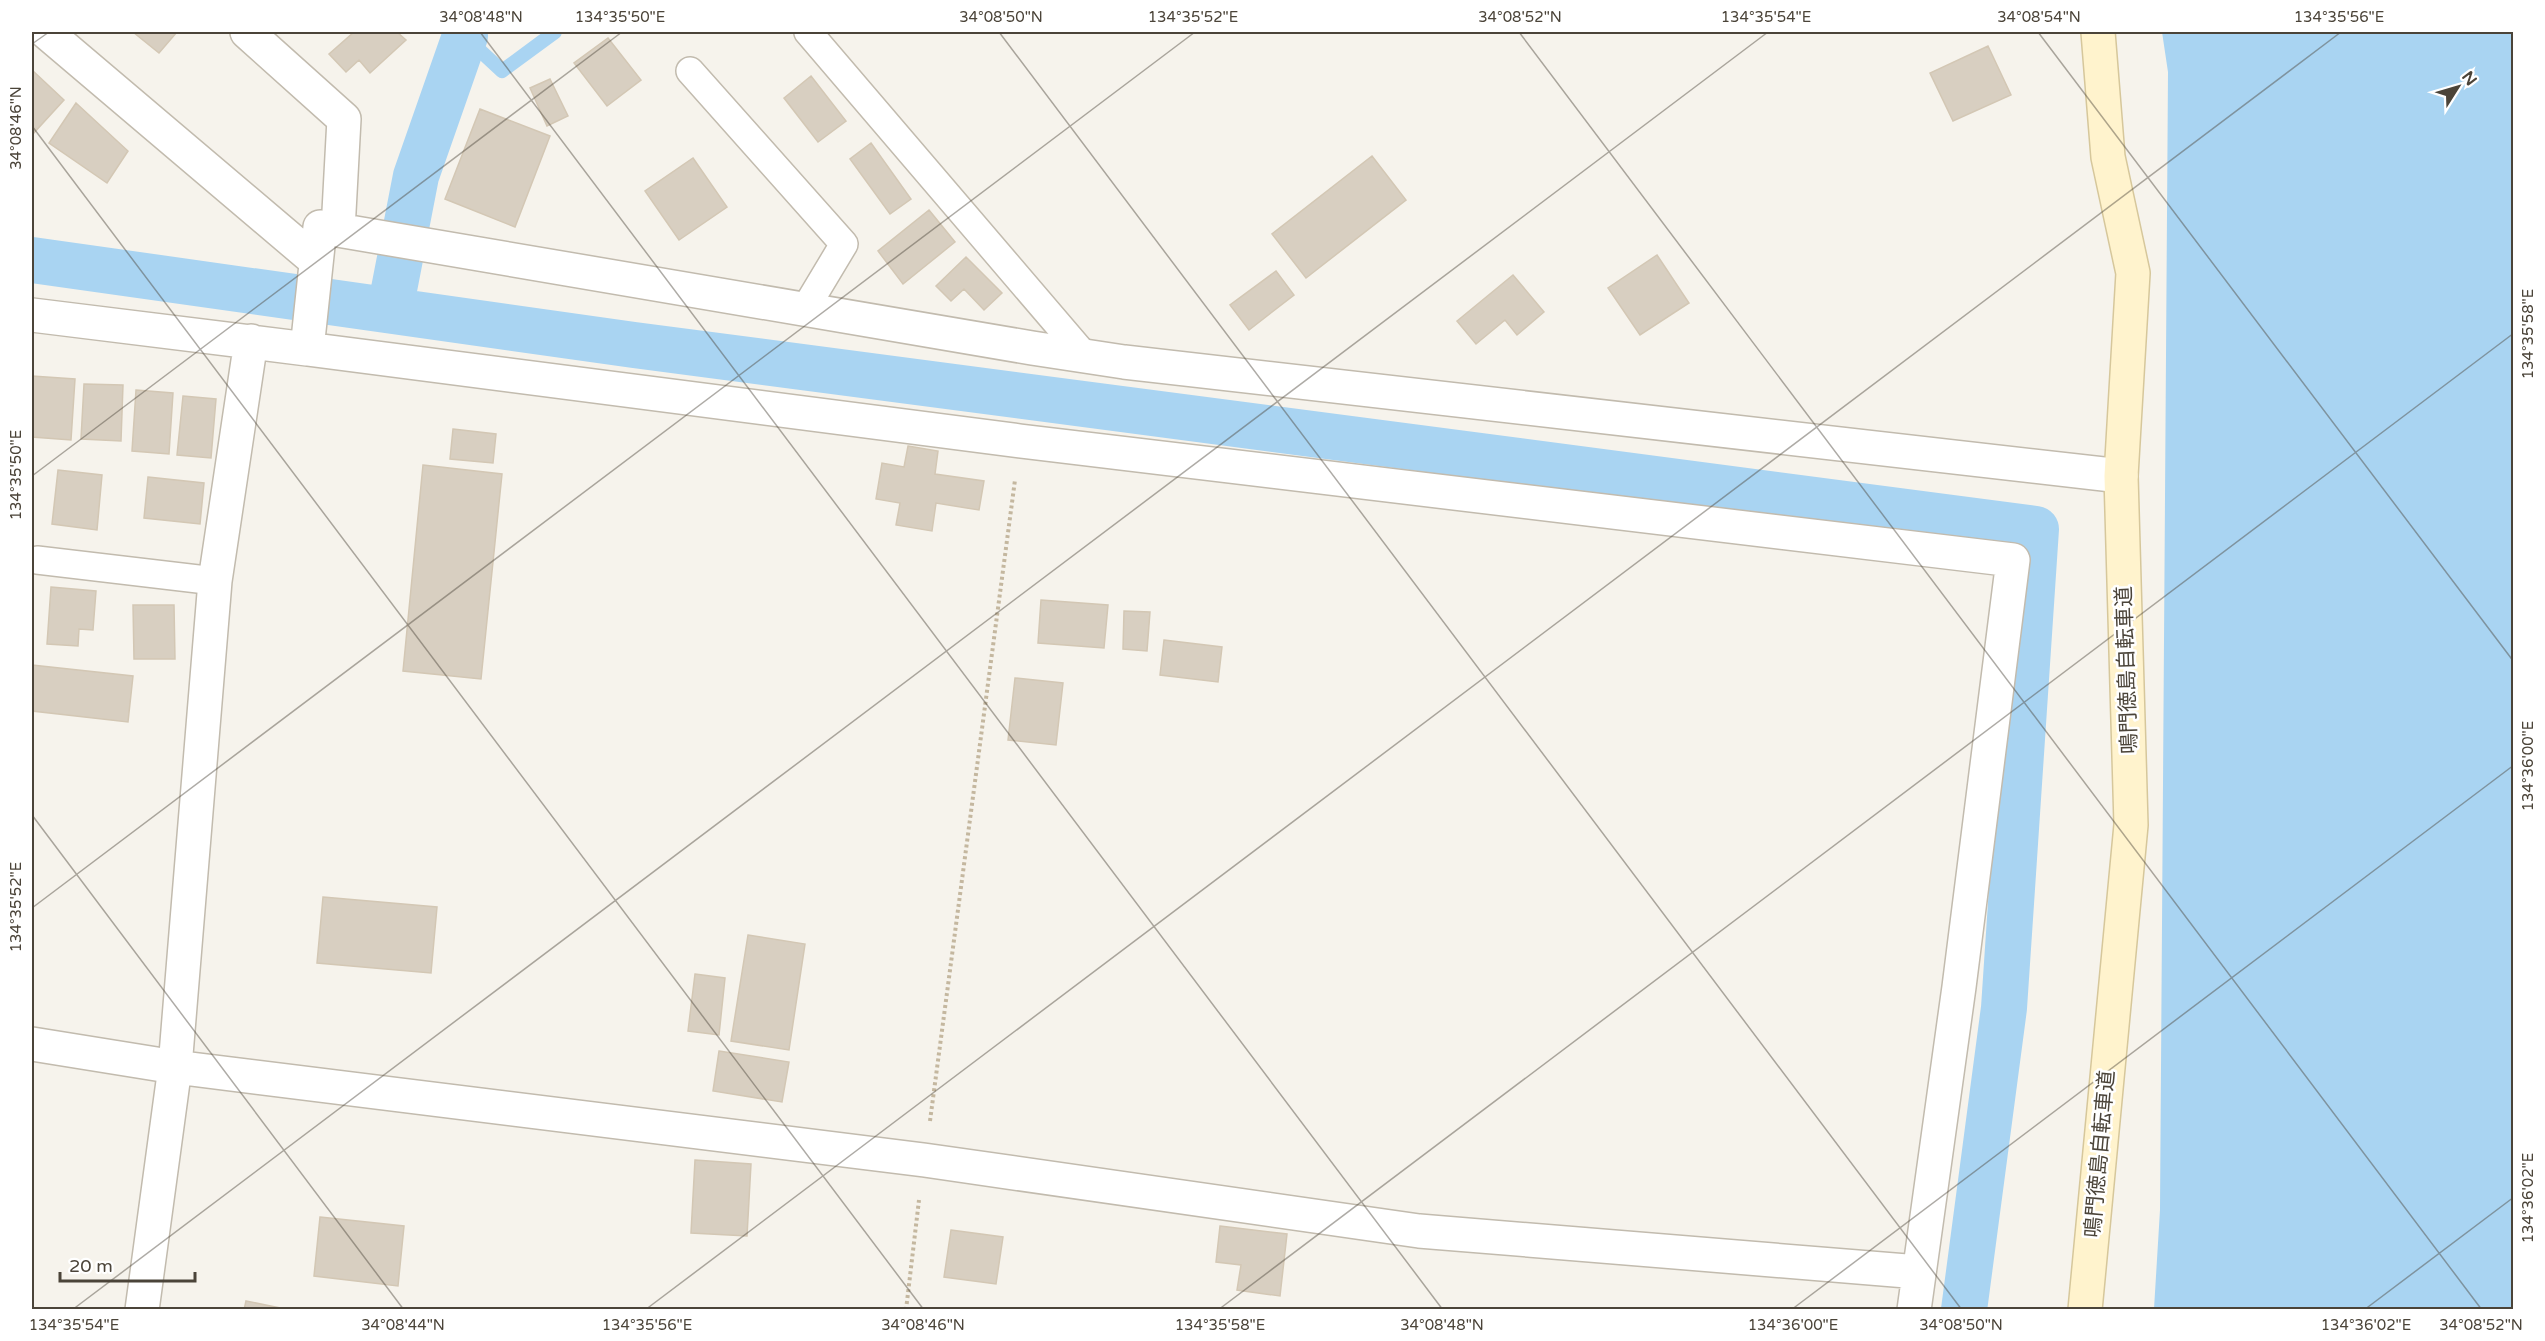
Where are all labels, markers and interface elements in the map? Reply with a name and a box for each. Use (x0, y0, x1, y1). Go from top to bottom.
text: 34°08'48"N (439, 8, 523, 26)
text: 134°35'50"E (575, 8, 665, 26)
text: 34°08'50"N (959, 8, 1043, 26)
text: 134°35'52"E (1148, 8, 1238, 26)
text: 34°08'52"N (1478, 8, 1562, 26)
text: 134°35'54"E (1721, 8, 1811, 26)
text: 34°08'54"N (1997, 8, 2081, 26)
text: 134°35'56"E (2294, 8, 2384, 26)
north arrow (2428, 57, 2488, 117)
text: N (2457, 67, 2481, 90)
text: 34°08'46"N (7, 86, 25, 170)
text: 134°35'58"E (2519, 289, 2537, 379)
text: 134°35'50"E (7, 430, 25, 520)
street label: 鳴門徳島自転車道 (2112, 586, 2142, 754)
text: 134°36'00"E (2519, 721, 2537, 811)
text: 134°35'52"E (7, 862, 25, 952)
street label: 鳴門徳島自転車道 (2080, 1069, 2120, 1239)
text: 134°36'02"E (2519, 1153, 2537, 1243)
scale bar (60, 1245, 195, 1283)
text: 20 m (69, 1255, 113, 1277)
text: 134°35'54"E (29, 1316, 119, 1334)
text: 34°08'44"N (361, 1316, 445, 1334)
text: 134°35'56"E (602, 1316, 692, 1334)
text: 34°08'46"N (881, 1316, 965, 1334)
text: 134°35'58"E (1175, 1316, 1265, 1334)
text: 34°08'48"N (1400, 1316, 1484, 1334)
text: 134°36'00"E (1748, 1316, 1838, 1334)
text: 34°08'50"N (1919, 1316, 2003, 1334)
text: 134°36'02"E (2321, 1316, 2411, 1334)
text: 34°08'52"N (2439, 1316, 2523, 1334)

